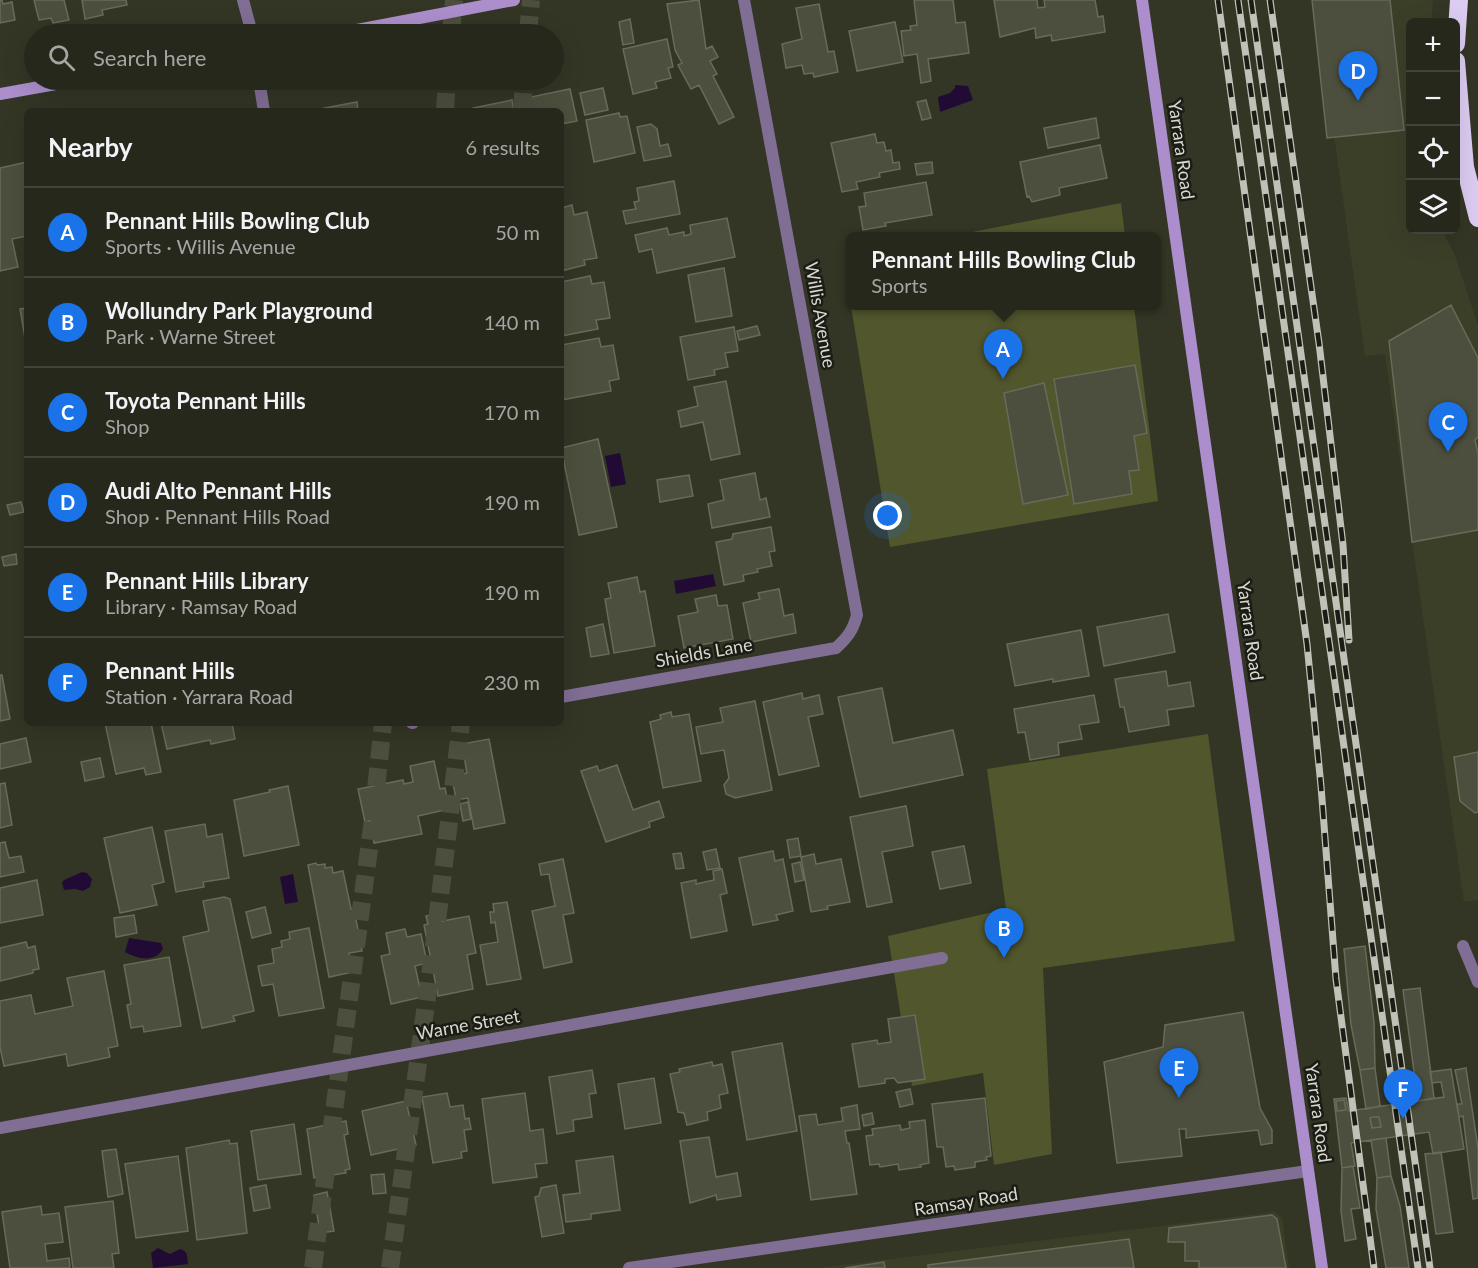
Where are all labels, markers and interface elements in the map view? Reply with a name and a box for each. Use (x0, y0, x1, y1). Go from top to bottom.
map controls (1406, 18, 1460, 234)
button: + (1406, 18, 1460, 72)
search box (24, 24, 564, 90)
icon: search (45, 41, 78, 74)
text: Search here (93, 44, 206, 71)
pin: D (1338, 51, 1378, 101)
button: − (1406, 72, 1460, 126)
street label: Yarrara Road (1164, 99, 1200, 201)
button: locate (1406, 126, 1460, 180)
text: Nearby (48, 131, 133, 163)
text: 6 results (465, 135, 540, 159)
button: layers (1406, 180, 1460, 234)
text: Pennant Hills Bowling Club (105, 207, 370, 234)
text: A (61, 220, 74, 244)
text: 50 m (495, 220, 540, 244)
popup (846, 232, 1161, 310)
text: Sports · Willis Avenue (105, 234, 295, 258)
text: Pennant Hills Bowling Club (871, 246, 1136, 273)
street label: Willis Avenue (801, 260, 841, 369)
text: Sports (871, 273, 927, 297)
text: Wollundry Park Playground (105, 297, 373, 324)
text: B (61, 310, 74, 334)
text: 140 m (484, 310, 540, 334)
text: Park · Warne Street (105, 324, 276, 348)
pin: A (984, 330, 1022, 379)
text: Toyota Pennant Hills (105, 387, 306, 414)
text: C (61, 400, 74, 424)
text: 170 m (484, 400, 540, 424)
pin: C (1428, 402, 1468, 452)
text: Shop (105, 414, 149, 438)
text: Audi Alto Pennant Hills (105, 477, 332, 504)
text: D (60, 490, 75, 514)
text: 190 m (484, 490, 540, 514)
your location (873, 501, 902, 530)
text: Shop · Pennant Hills Road (105, 504, 330, 528)
text: Pennant Hills Library (105, 567, 309, 594)
text: E (62, 580, 73, 604)
text: 190 m (484, 580, 540, 604)
street label: Yarrara Road (1233, 580, 1269, 682)
text: Library · Ramsay Road (105, 594, 297, 618)
street label: Shields Lane (654, 633, 754, 671)
text: Pennant Hills (105, 657, 235, 684)
text: F (62, 670, 73, 694)
text: 230 m (484, 670, 540, 694)
text: Station · Yarrara Road (105, 684, 293, 708)
pin: B (984, 908, 1024, 958)
street label: Warne Street (414, 1004, 522, 1044)
pin: E (1160, 1048, 1198, 1098)
street label: Yarrara Road (1301, 1062, 1337, 1164)
pin: F (1384, 1070, 1422, 1119)
street label: Ramsay Road (912, 1182, 1019, 1220)

